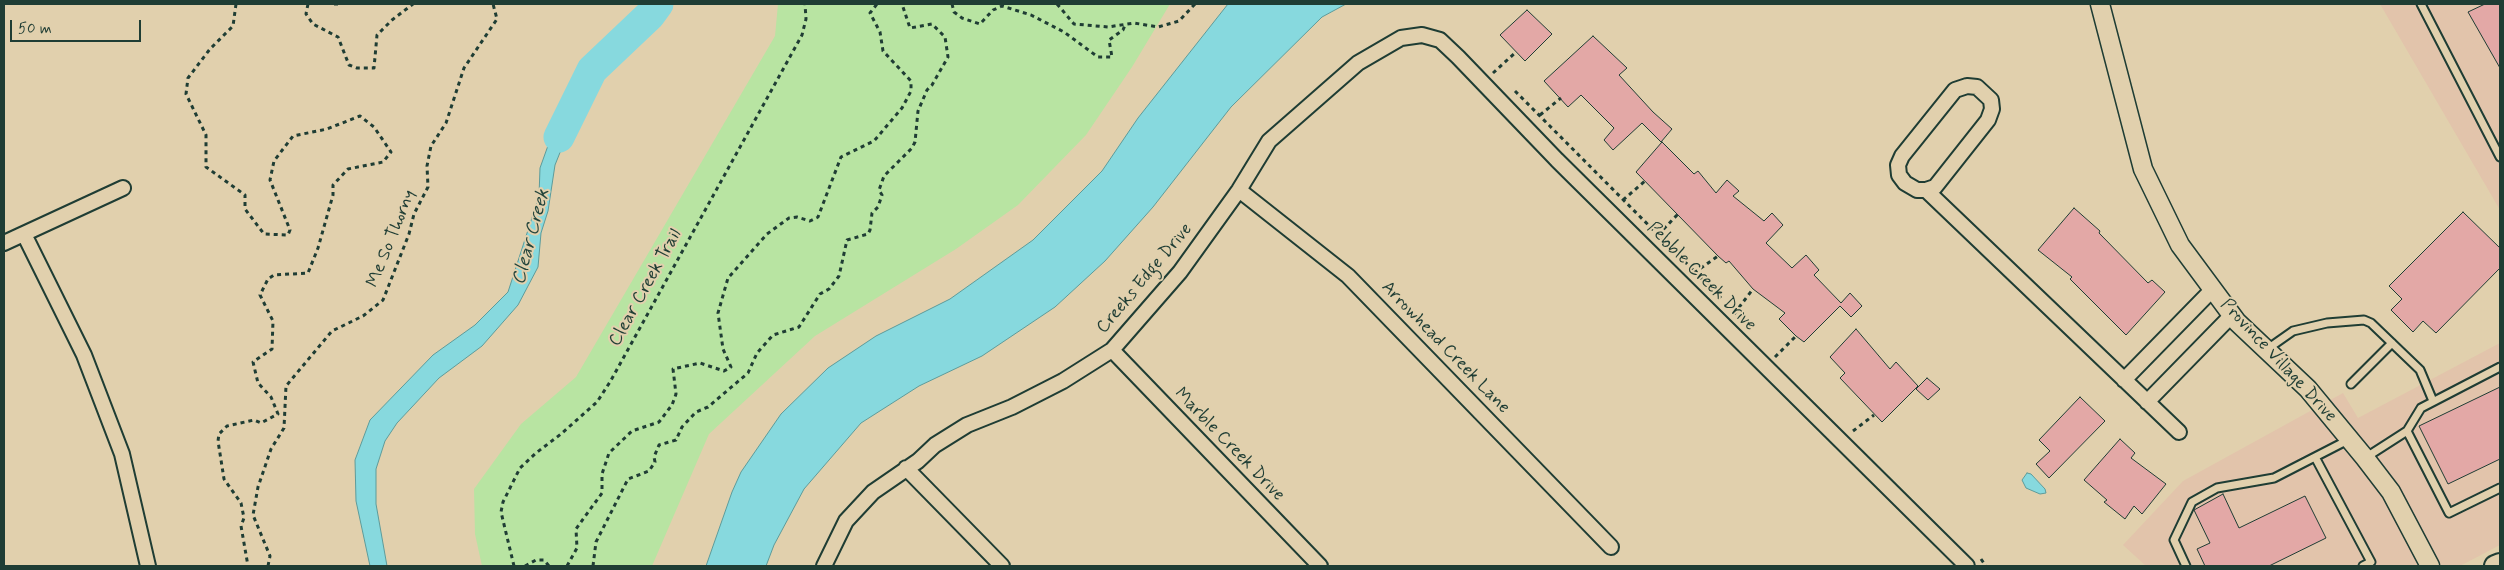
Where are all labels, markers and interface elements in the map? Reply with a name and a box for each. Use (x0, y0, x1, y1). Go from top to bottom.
scale bar (12, 10, 144, 42)
text: 50 m (18, 19, 52, 39)
street label: Me So Thorny (363, 187, 421, 291)
water label: Clear Creek (508, 187, 556, 287)
street label: Pebble Creek Drive (1642, 218, 1760, 336)
street label: Creeks Edge Drive (1093, 219, 1197, 339)
street label: Clear Creek Trail (605, 226, 687, 350)
street label: Arrowhead Creek Lane (1376, 277, 1514, 419)
street label: Province Village Drive (2215, 295, 2341, 427)
street label: Marble Creek Drive (1169, 384, 1289, 506)

